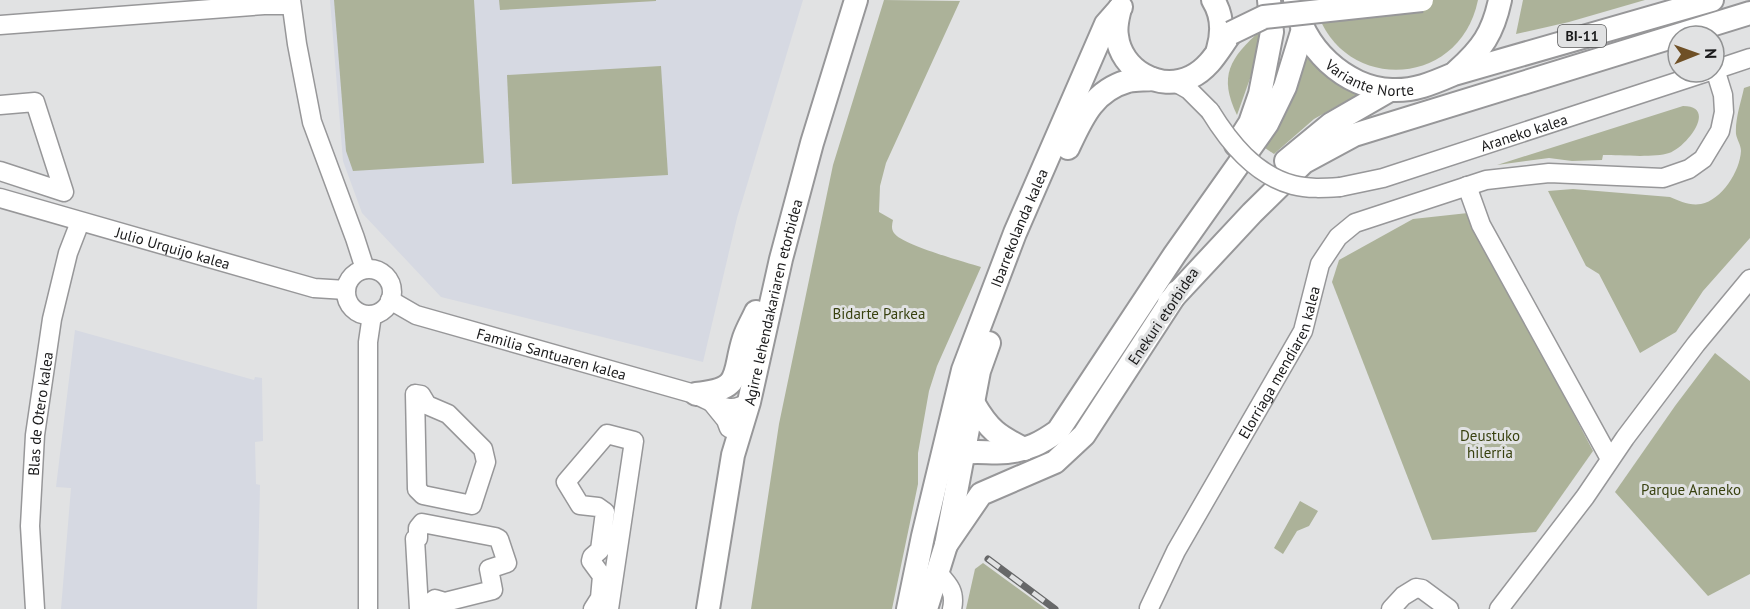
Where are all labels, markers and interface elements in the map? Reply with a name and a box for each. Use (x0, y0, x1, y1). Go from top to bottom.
north arrow (1666, 24, 1726, 84)
road number: BI-11 (1558, 25, 1606, 47)
text: N (1701, 48, 1721, 59)
street label: Variante Norte (1321, 54, 1415, 100)
street label: Araneko kalea (1478, 109, 1570, 155)
street label: Ibarrekolanda kalea (986, 166, 1051, 290)
street label: Agirre lehendakariaren etorbidea (739, 197, 806, 407)
street label: Julio Urquijo kalea (113, 222, 232, 273)
street label: Enekuri etorbidea (1123, 264, 1203, 368)
street label: Elorriaga mendiaren kalea (1234, 284, 1324, 442)
park label: Bidarte Parkea (833, 304, 925, 323)
street label: Familia Santuaren kalea (475, 323, 629, 384)
street label: Blas de Otero kalea (23, 350, 57, 476)
park label: Deustuko hilerria (1460, 426, 1520, 462)
park label: Parque Araneko (1641, 480, 1741, 499)

